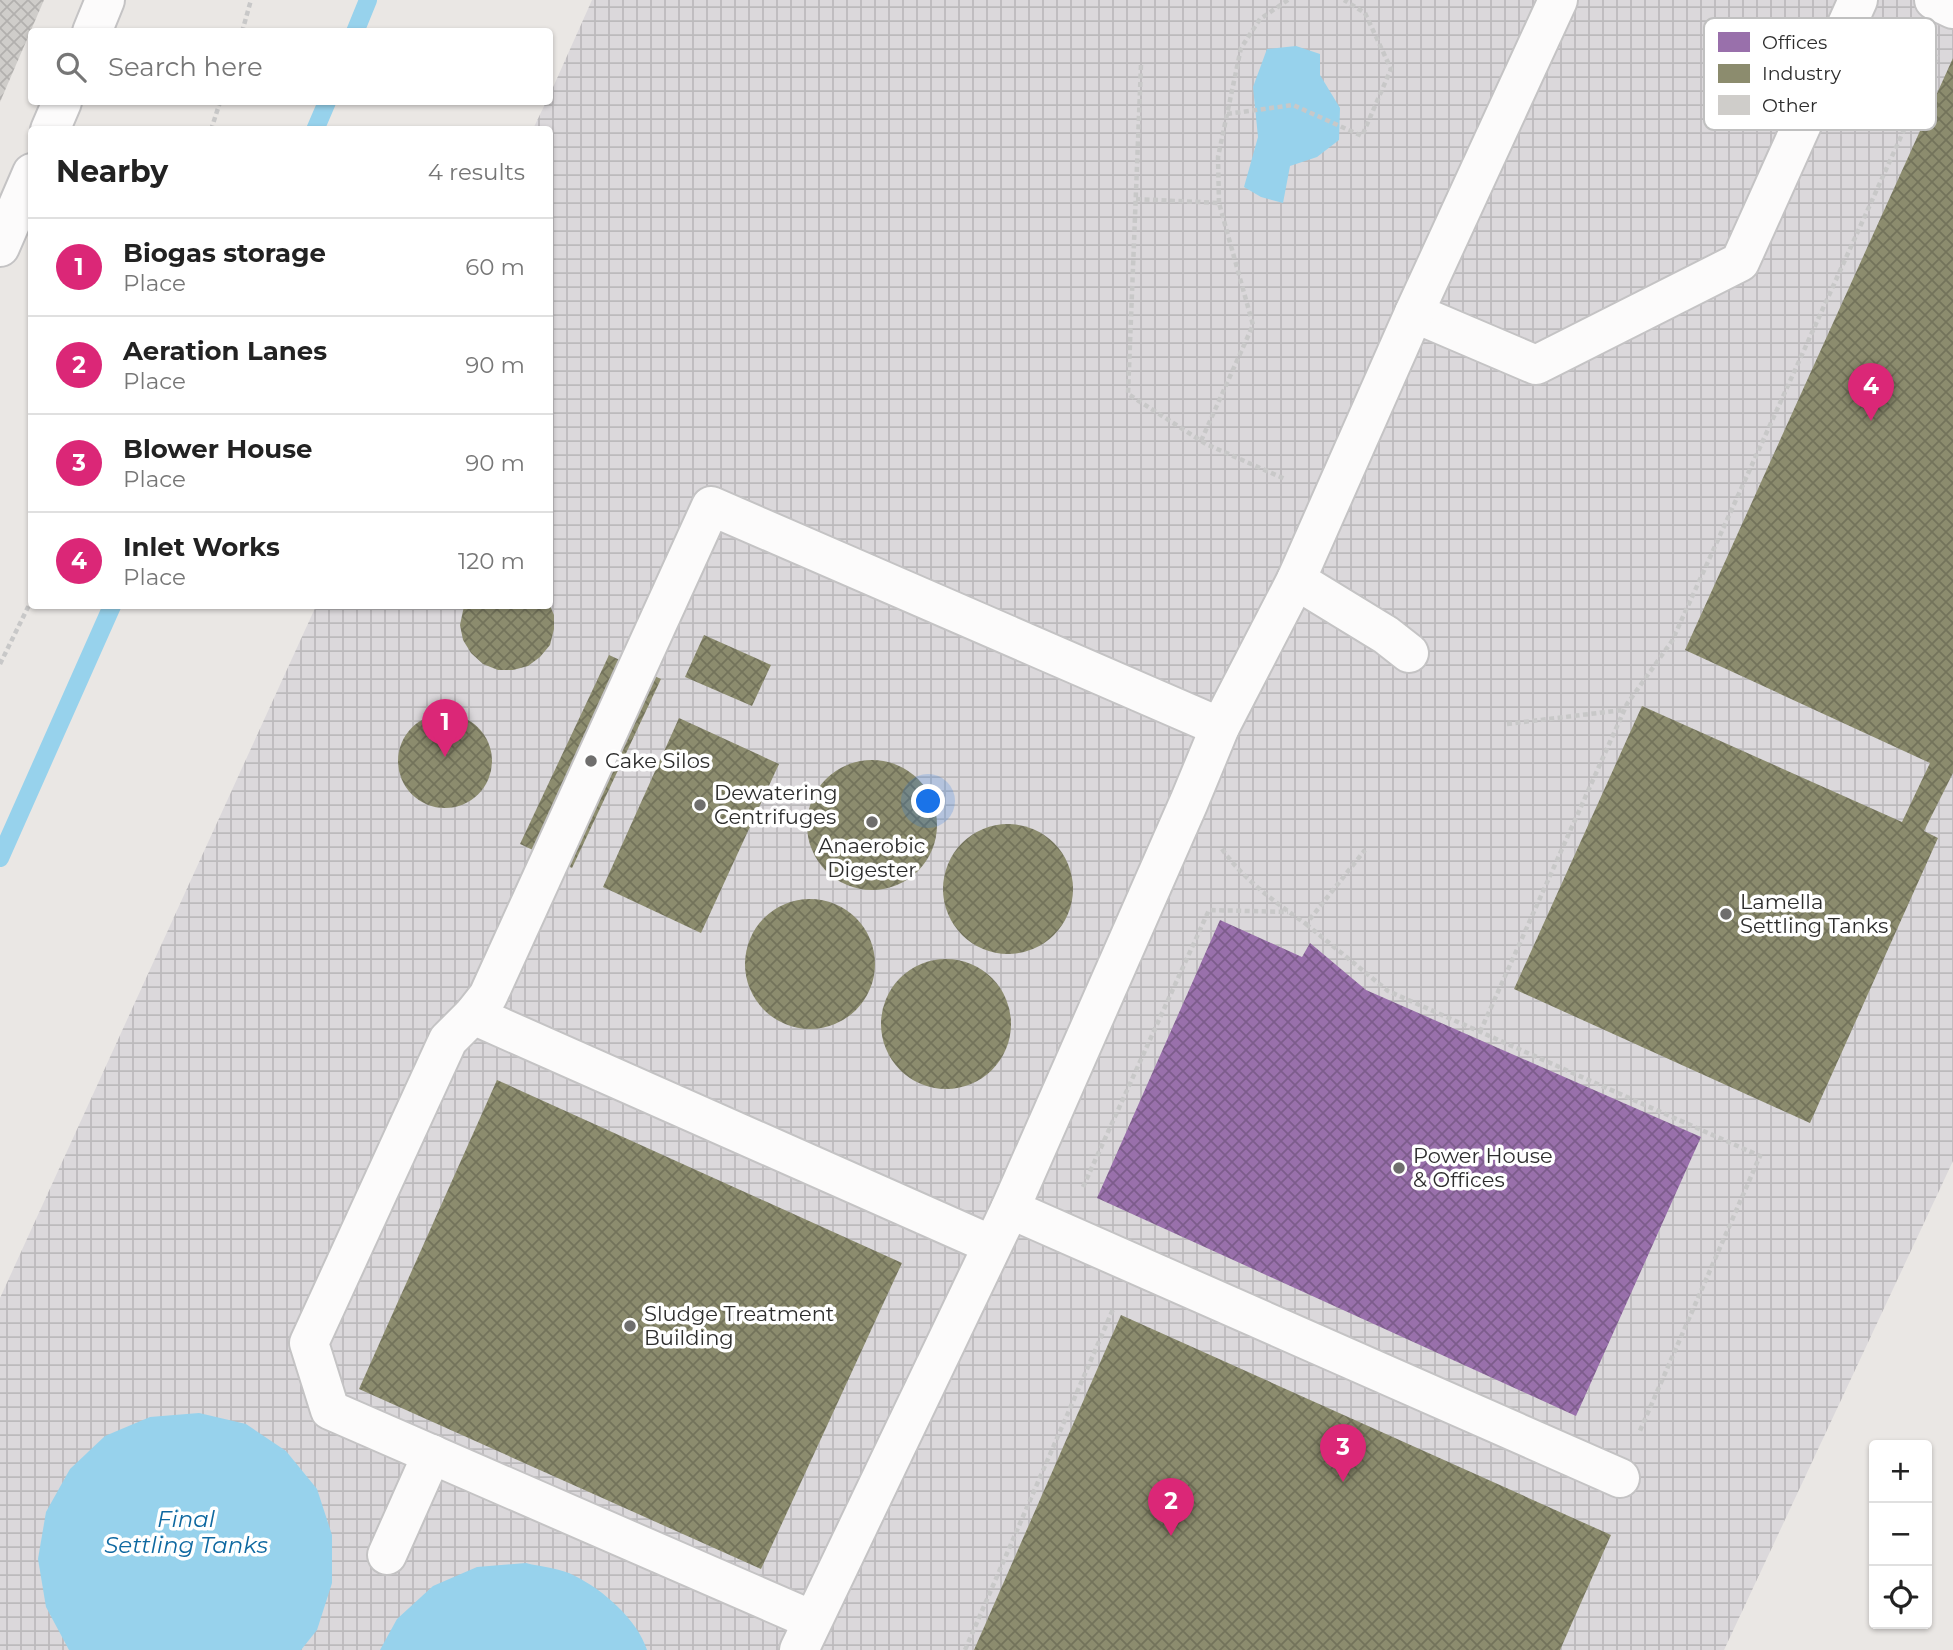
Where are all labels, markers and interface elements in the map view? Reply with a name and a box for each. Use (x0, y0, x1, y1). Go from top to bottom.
legend (1704, 18, 1936, 130)
search box (28, 28, 553, 105)
text: Offices (1762, 31, 1827, 54)
icon: search (52, 48, 90, 86)
text: Search here (108, 51, 263, 83)
text: Industry (1762, 62, 1842, 85)
text: Other (1762, 94, 1818, 117)
text: Nearby (56, 153, 168, 190)
text: 4 results (428, 158, 525, 186)
text: Biogas storage (123, 237, 326, 269)
text: 1 (74, 253, 84, 281)
text: 60 m (465, 253, 525, 281)
text: Place (123, 269, 186, 297)
text: Aeration Lanes (123, 335, 327, 367)
text: 2 (72, 351, 86, 379)
text: 90 m (465, 351, 525, 379)
pin: 4 (1848, 363, 1894, 421)
text: Place (123, 367, 186, 395)
text: Blower House (123, 433, 312, 465)
text: 3 (72, 449, 86, 477)
text: 90 m (465, 449, 525, 477)
text: Place (123, 465, 186, 493)
text: Inlet Works (123, 531, 280, 563)
text: 4 (71, 547, 87, 575)
text: 120 m (458, 547, 525, 575)
text: Place (123, 563, 186, 591)
pin: 1 (422, 699, 468, 757)
place label: Cake Silos (605, 748, 710, 773)
marker: Cake Silos (583, 753, 599, 769)
place label: Dewatering Centrifuges (714, 780, 838, 829)
your location (911, 784, 945, 818)
marker: Dewatering Centrifuges (692, 797, 708, 813)
marker: Anaerobic Digester (864, 814, 880, 830)
place label: Anaerobic Digester (818, 833, 926, 882)
place label: Lamella Settling Tanks (1740, 889, 1888, 938)
marker: Lamella Settling Tanks (1718, 906, 1734, 922)
place label: Power House & Offices (1413, 1143, 1553, 1192)
marker: Power House & Offices (1391, 1160, 1407, 1176)
place label: Sludge Treatment Building (644, 1301, 834, 1350)
marker: Sludge Treatment Building (622, 1318, 638, 1334)
pin: 3 (1320, 1424, 1366, 1482)
map controls (1869, 1440, 1932, 1629)
button: + (1869, 1440, 1932, 1503)
pin: 2 (1148, 1478, 1194, 1536)
button: − (1869, 1503, 1932, 1566)
water label: Final Settling Tanks (104, 1505, 268, 1559)
button: locate (1869, 1566, 1932, 1629)

